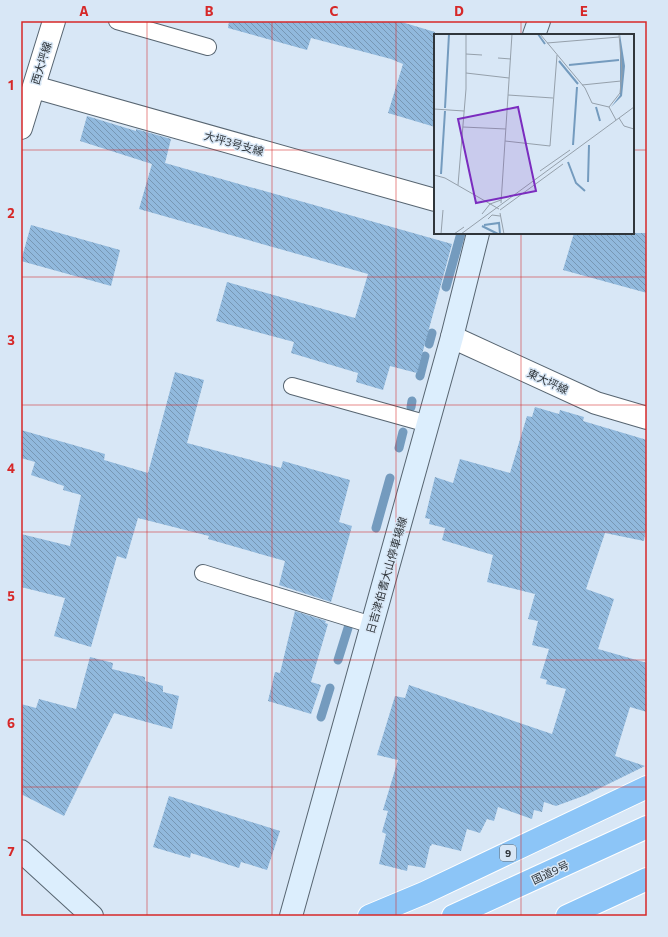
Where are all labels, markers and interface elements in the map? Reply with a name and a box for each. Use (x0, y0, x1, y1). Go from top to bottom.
text: A (79, 3, 89, 19)
text: B (205, 3, 214, 19)
text: C (330, 3, 339, 19)
text: D (454, 3, 464, 19)
text: E (580, 3, 588, 19)
inset map (434, 34, 634, 234)
street label: 西大坪線 (28, 40, 54, 86)
text: 1 (8, 77, 14, 93)
street label: 大坪3号支線 (203, 128, 265, 158)
text: 2 (7, 205, 15, 221)
text: 3 (7, 332, 15, 348)
street label: 東大坪線 (525, 366, 571, 396)
text: 4 (7, 460, 15, 476)
street label: 日吉津伯耆大山停車場線 (363, 515, 409, 635)
text: 5 (7, 588, 15, 604)
text: 6 (7, 715, 15, 731)
text: 7 (7, 843, 15, 859)
road number: 9 (500, 845, 516, 861)
street label: 国道9号 (529, 858, 571, 886)

